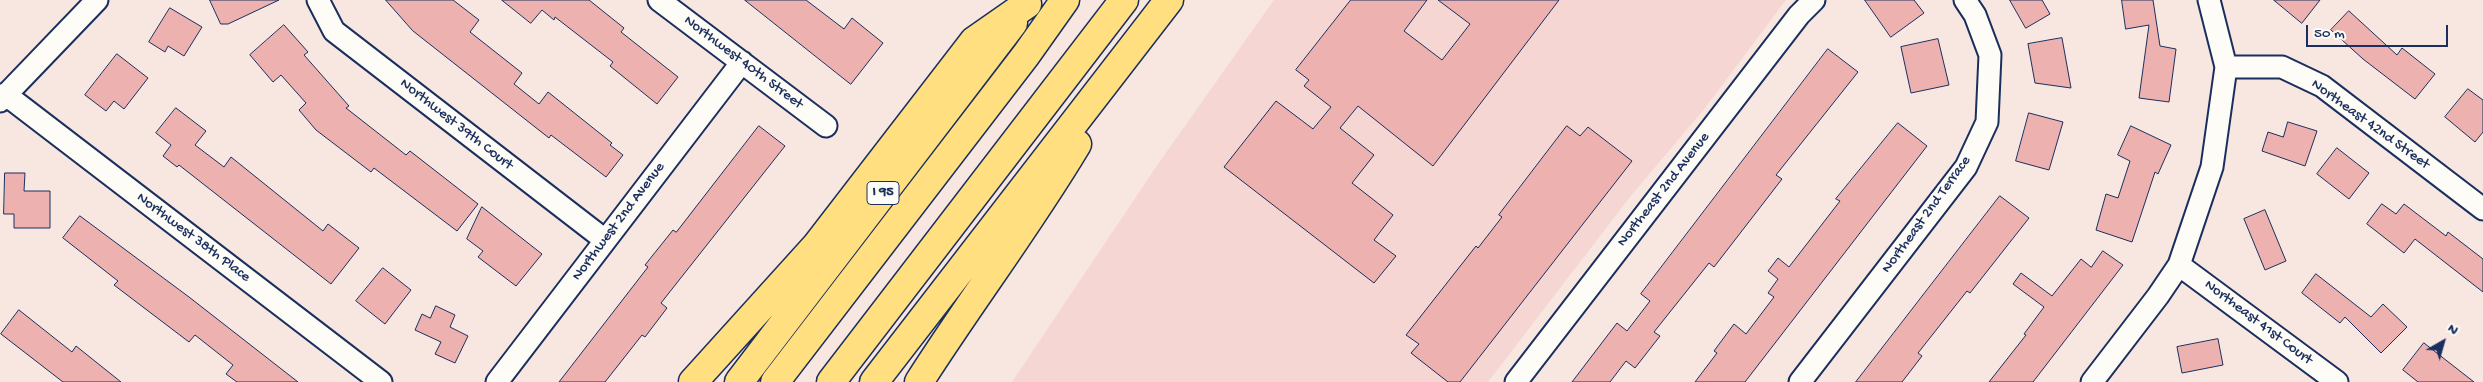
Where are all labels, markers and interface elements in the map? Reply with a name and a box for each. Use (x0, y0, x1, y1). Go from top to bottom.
street label: Northwest 40th Street (680, 12, 806, 114)
scale bar (2308, 15, 2450, 47)
text: 50 m (2314, 25, 2345, 43)
street label: Northwest 39th Court (396, 75, 516, 175)
street label: Northeast 42nd Street (2307, 76, 2433, 174)
street label: Northeast 2nd Avenue (1614, 129, 1714, 251)
street label: Northeast 2nd Terrace (1878, 153, 1976, 277)
street label: Northwest 2nd Avenue (569, 159, 669, 285)
road number: I 95 (867, 182, 899, 204)
street label: Northwest 38th Place (132, 189, 254, 287)
street label: Northeast 41st Court (2200, 276, 2316, 370)
north arrow (2418, 317, 2468, 367)
text: N (2444, 320, 2461, 339)

